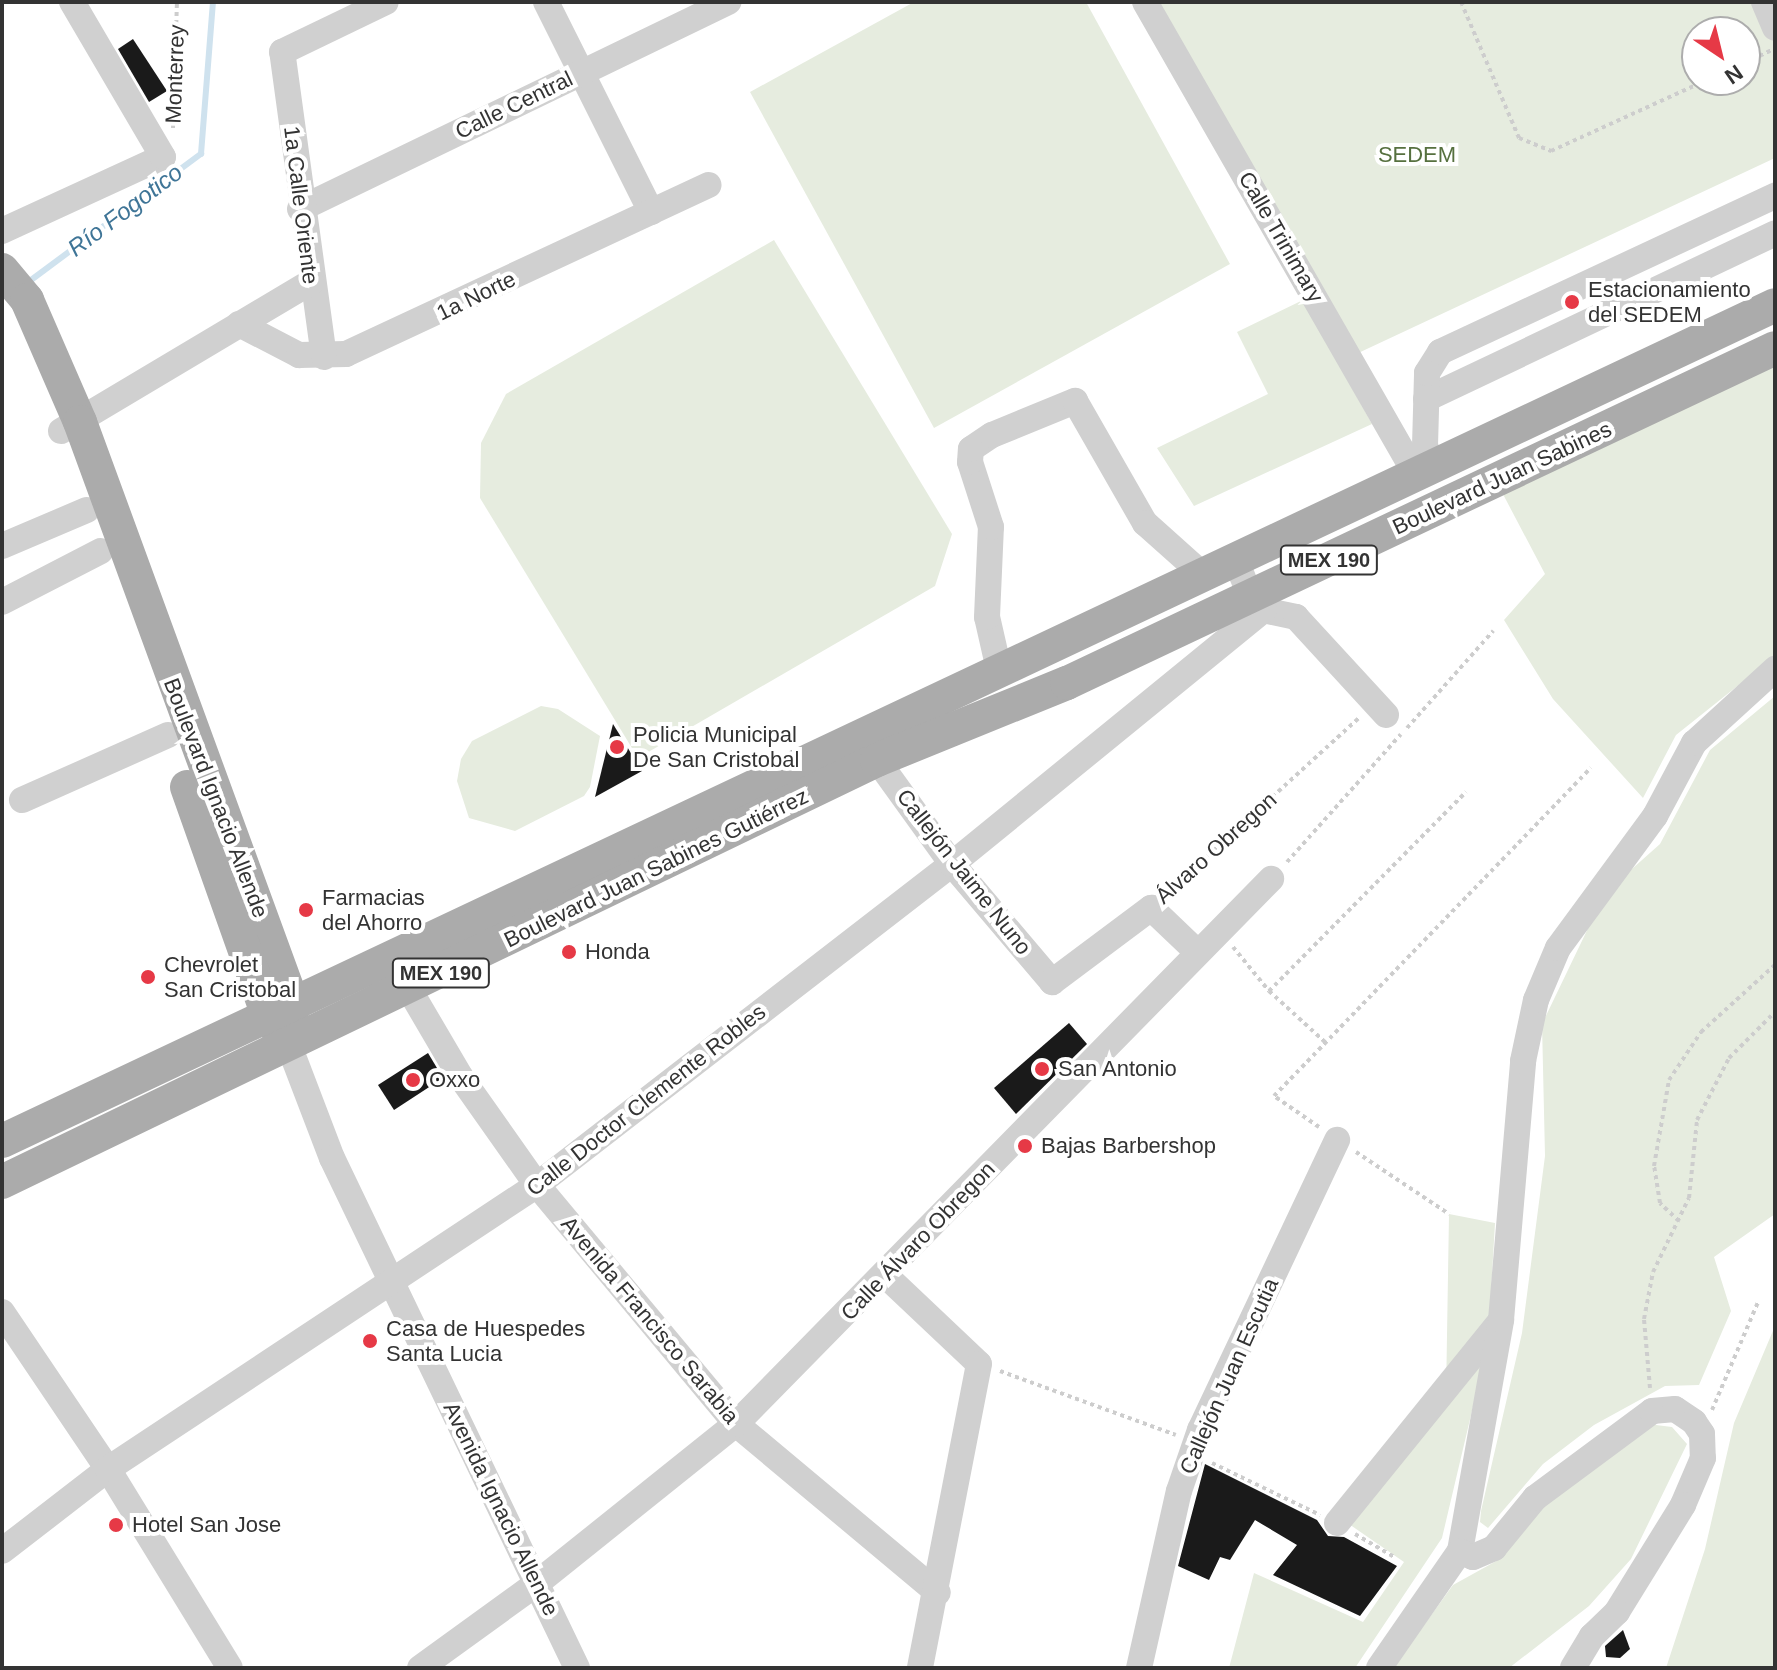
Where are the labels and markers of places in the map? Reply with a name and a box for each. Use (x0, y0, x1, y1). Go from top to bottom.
place label: Estacionamiento del SEDEM (1588, 276, 1751, 328)
marker: Estacionamiento del SEDEM (1563, 293, 1581, 311)
place label: Policia Municipal De San Cristobal (633, 721, 799, 772)
marker: Policia Municipal De San Cristobal (608, 738, 626, 756)
place label: Farmacias del Ahorro (322, 884, 425, 936)
marker: Farmacias del Ahorro (297, 901, 315, 919)
place label: Honda (585, 939, 650, 965)
marker: Honda (560, 943, 578, 961)
place label: Chevrolet San Cristobal (164, 951, 296, 1002)
marker: Chevrolet San Cristobal (139, 968, 157, 986)
place label: San Antonio (1058, 1056, 1178, 1082)
marker: San Antonio (1033, 1060, 1051, 1078)
place label: Oxxo (429, 1067, 480, 1093)
marker: Oxxo (404, 1071, 422, 1089)
place label: Bajas Barbershop (1041, 1133, 1216, 1159)
marker: Bajas Barbershop (1016, 1137, 1034, 1155)
place label: Casa de Huespedes Santa Lucia (386, 1315, 585, 1366)
marker: Casa de Huespedes Santa Lucia (361, 1332, 379, 1350)
place label: Hotel San Jose (132, 1512, 281, 1538)
marker: Hotel San Jose (107, 1516, 125, 1534)

